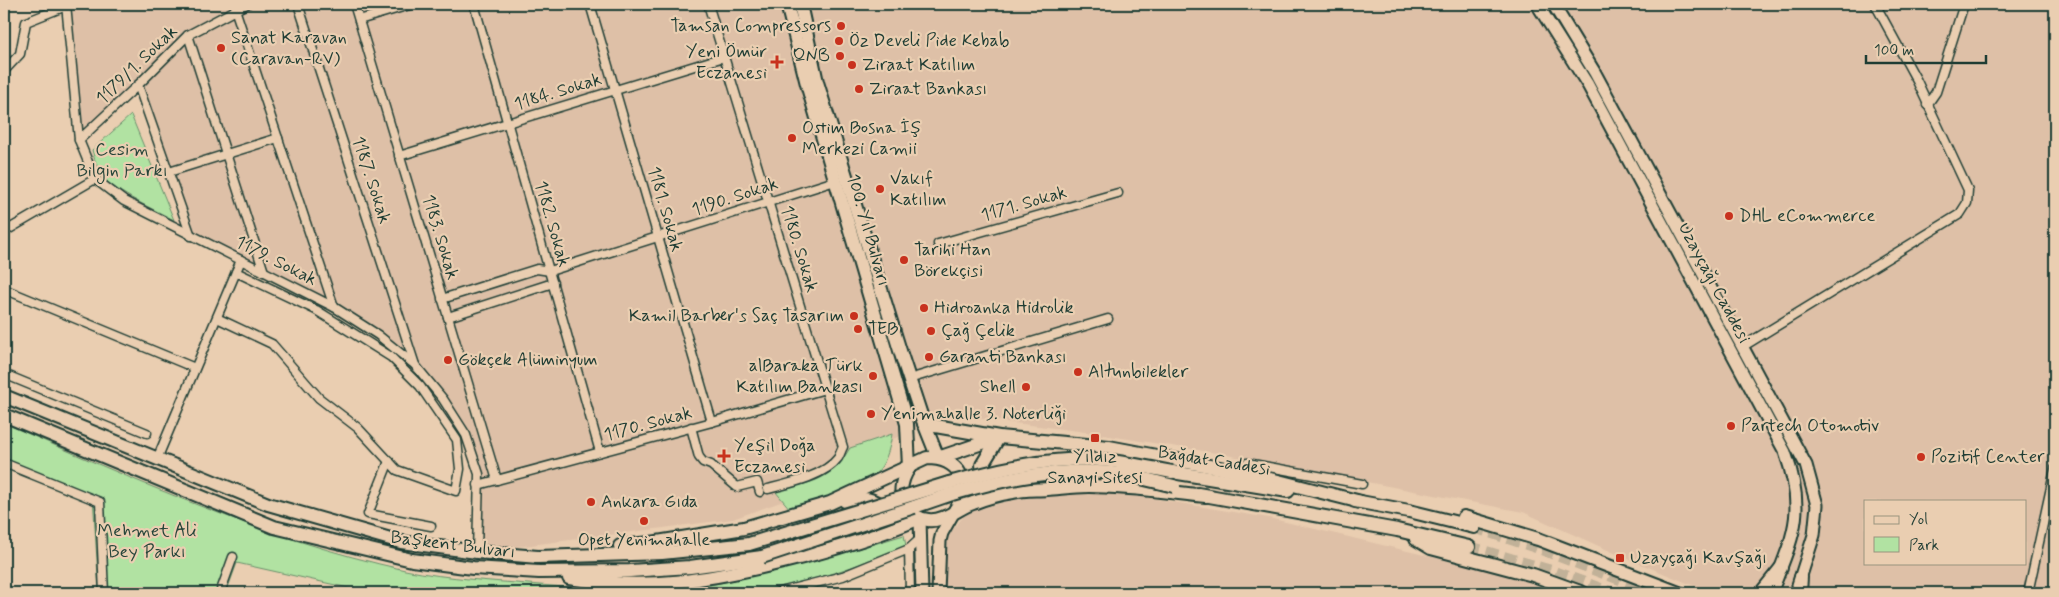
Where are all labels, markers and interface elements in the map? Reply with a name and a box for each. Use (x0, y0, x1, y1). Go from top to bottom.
place label: Tamsan Compressors (670, 14, 831, 38)
street label: 1179/1. Sokak (91, 20, 183, 110)
marker: Tamsan Compressors (835, 20, 847, 32)
place label: Sanat Karavan (Caravan-RV) (231, 26, 347, 71)
place label: Öz Develi Pide Kebab (849, 29, 1009, 53)
scale bar (1866, 32, 1986, 64)
marker: Öz Develi Pide Kebab (833, 35, 845, 47)
place label: Yeni Ömür Eczanesi (686, 40, 767, 85)
text: 100 m (1874, 41, 1914, 61)
marker: Sanat Karavan (Caravan-RV) (215, 42, 227, 54)
place label: QNB (792, 44, 830, 68)
marker: QNB (834, 50, 846, 62)
place label: Ziraat Katılım (862, 53, 975, 77)
marker: Yeni Ömür Eczanesi (771, 56, 783, 68)
marker: Ziraat Katılım (846, 59, 858, 71)
street label: 1184. Sokak (511, 67, 605, 117)
place label: Ziraat Bankası (869, 77, 987, 101)
marker: Ziraat Bankası (853, 83, 865, 95)
place label: Ostim Bosna İş Merkezi Camii (802, 116, 921, 161)
marker: Ostim Bosna İş Merkezi Camii (786, 132, 798, 144)
street label: 1187. Sokak (346, 133, 396, 227)
park label: Cesim Bilgin Parkı (76, 138, 168, 184)
street label: 1181. Sokak (641, 164, 689, 255)
place label: Vakıf Katılım (890, 167, 947, 212)
street label: 100. Yıl Bulvarı (840, 171, 896, 289)
street label: 1190. Sokak (689, 172, 781, 222)
street label: 1182. Sokak (528, 178, 576, 270)
street label: 1171. Sokak (978, 180, 1070, 228)
marker: Vakıf Katılım (874, 183, 886, 195)
street label: 1183. Sokak (416, 192, 464, 283)
street label: 1180. Sokak (774, 203, 824, 295)
place label: DHL eCommerce (1739, 204, 1876, 228)
marker: DHL eCommerce (1723, 210, 1735, 222)
street label: Uzayçağı Caddesi (1672, 218, 1756, 348)
street label: 1179. Sokak (231, 230, 321, 292)
place label: Tarihi Han Börekçisi (914, 238, 991, 283)
marker: Tarihi Han Börekçisi (898, 254, 910, 266)
place label: Hidroanka Hidrolik (934, 296, 1073, 320)
marker: Hidroanka Hidrolik (918, 302, 930, 314)
place label: Kamil Barber's Saç Tasarım (629, 304, 844, 328)
marker: Kamil Barber's Saç Tasarım (848, 310, 860, 322)
place label: TEB (868, 317, 898, 341)
place label: Çağ Çelik (941, 319, 1015, 343)
marker: TEB (852, 323, 864, 335)
marker: Çağ Çelik (925, 325, 937, 337)
place label: Garanti Bankası (939, 345, 1067, 369)
place label: Gökçek Alüminyum (458, 348, 598, 372)
marker: Garanti Bankası (923, 351, 935, 363)
marker: Gökçek Alüminyum (442, 354, 454, 366)
place label: alBaraka Türk Katılım Bankası (736, 354, 863, 399)
place label: Altunbilekler (1088, 360, 1189, 384)
marker: Altunbilekler (1072, 366, 1084, 378)
marker: alBaraka Türk Katılım Bankası (867, 370, 879, 382)
place label: Shell (980, 375, 1016, 399)
marker: Shell (1020, 381, 1032, 393)
street label: 1170. Sokak (601, 401, 695, 447)
place label: Yenimahalle 3. Noterliği (881, 402, 1066, 426)
marker: Yenimahalle 3. Noterliği (865, 408, 877, 420)
place label: Partech Otomotiv (1741, 414, 1879, 438)
marker: Partech Otomotiv (1725, 420, 1737, 432)
marker: Yıldız Sanayi Sitesi (1089, 432, 1101, 444)
place label: Yeşil Doğa Eczanesi (734, 434, 816, 479)
street label: Bağdat Caddesi (1156, 440, 1272, 482)
place label: Yıldız Sanayi Sitesi (1047, 445, 1143, 490)
place label: Pozitif Center (1931, 445, 2045, 469)
marker: Yeşil Doğa Eczanesi (718, 450, 730, 462)
marker: Pozitif Center (1915, 451, 1927, 463)
place label: Ankara Gıda (601, 490, 698, 514)
marker: Ankara Gıda (585, 496, 597, 508)
legend (1864, 500, 2026, 564)
text: Yol (1909, 510, 1928, 530)
marker: Opet Yenimahalle (638, 515, 650, 527)
park label: Mehmet Ali Bey Parkı (97, 519, 197, 564)
street label: Başkent Bulvarı (389, 525, 517, 565)
place label: Opet Yenimahalle (578, 528, 710, 552)
text: Park (1909, 536, 1939, 556)
place label: Uzayçağı Kavşağı (1630, 546, 1767, 570)
marker: Uzayçağı Kavşağı (1614, 552, 1626, 564)

